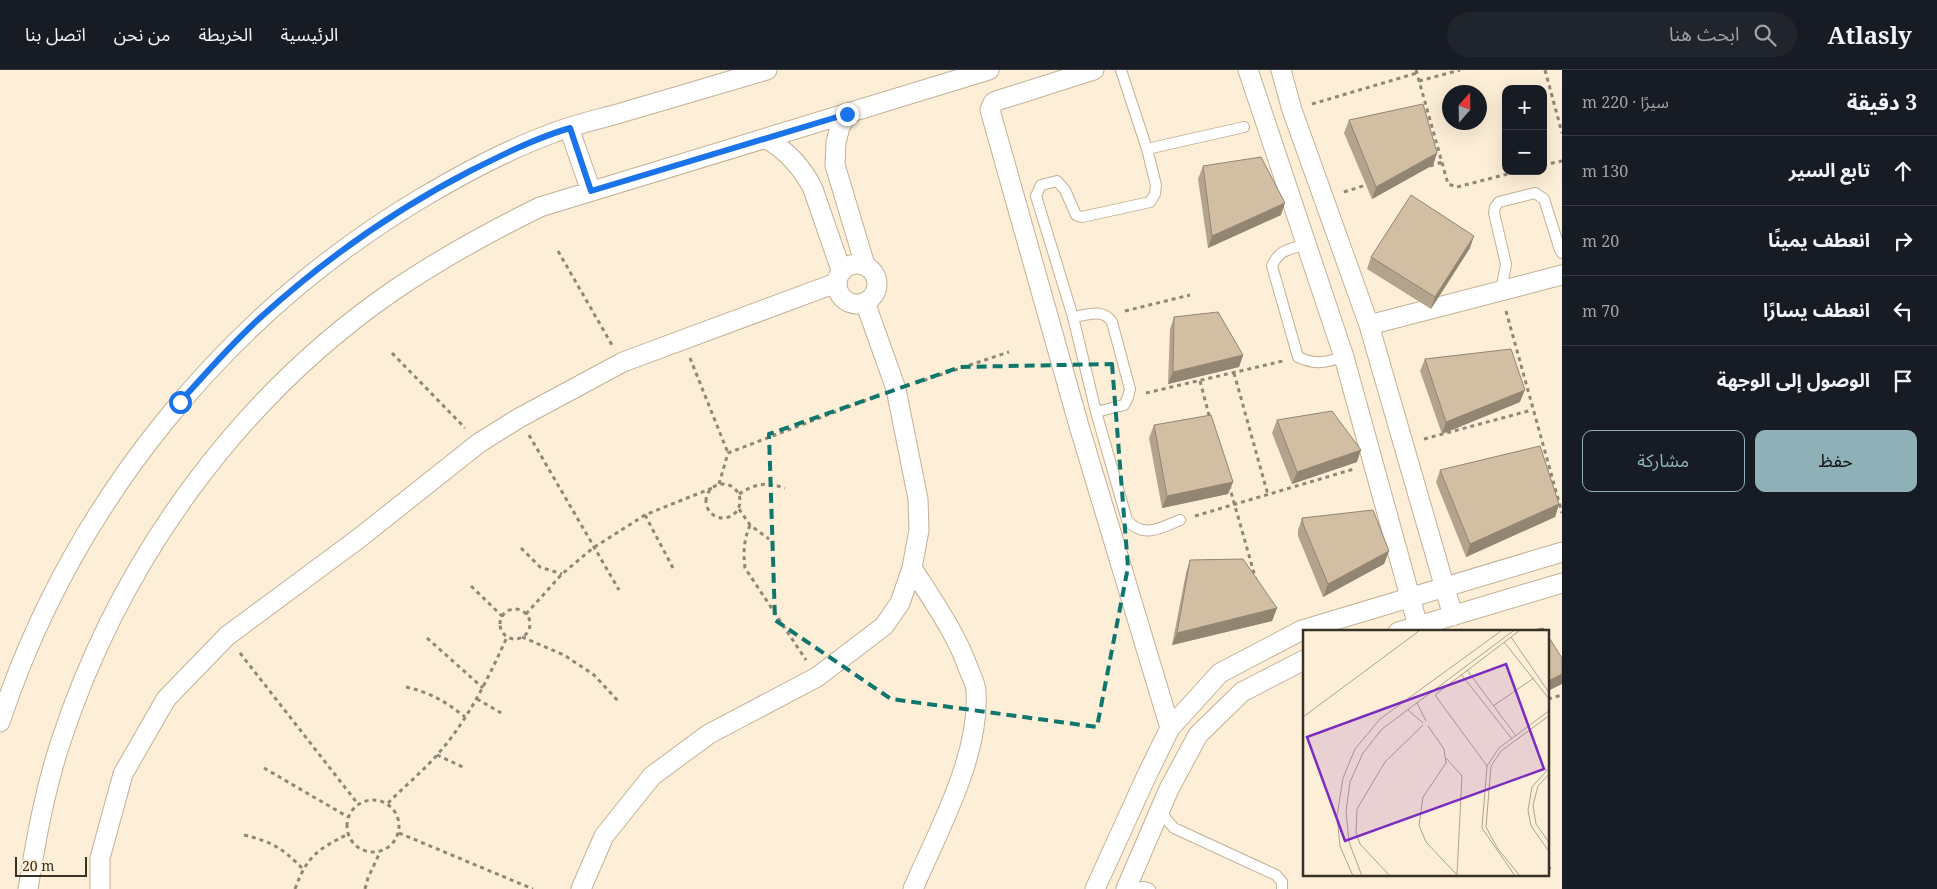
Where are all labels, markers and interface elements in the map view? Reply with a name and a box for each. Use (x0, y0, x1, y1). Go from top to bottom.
search box (1447, 12, 1797, 57)
text: Atlasly (1827, 18, 1912, 51)
text: ابحث هنا (1669, 21, 1739, 47)
icon: search (1751, 21, 1779, 49)
text: اتصل بنا (25, 22, 86, 46)
text: من نحن (114, 22, 171, 46)
text: الخريطة (199, 22, 252, 46)
text: الرئيسية (280, 22, 338, 46)
north arrow (1442, 85, 1487, 130)
map controls (1502, 85, 1547, 175)
button: + (1502, 85, 1547, 130)
text: 3 دقيقة (1847, 88, 1917, 116)
text: سيرًا · 220 m (1582, 91, 1669, 113)
route end (836, 103, 859, 126)
button: − (1502, 130, 1547, 175)
text: تابع السير (1789, 157, 1870, 183)
icon: ahead (1889, 157, 1917, 185)
text: 130 m (1582, 160, 1628, 182)
text: انعطف يمينًا (1768, 227, 1870, 253)
icon: right (1889, 227, 1917, 255)
text: 20 m (1582, 230, 1619, 252)
text: انعطف يسارًا (1763, 297, 1870, 323)
icon: left (1889, 297, 1917, 325)
text: 70 m (1582, 300, 1619, 322)
text: الوصول إلى الوجهة (1717, 367, 1870, 393)
icon: arrive (1889, 367, 1917, 395)
route start (169, 391, 192, 414)
button: مشاركة (1582, 430, 1745, 492)
button: حفظ (1755, 430, 1917, 492)
inset map (1303, 630, 1550, 876)
scale bar (15, 854, 88, 877)
text: 20 m (22, 856, 55, 875)

